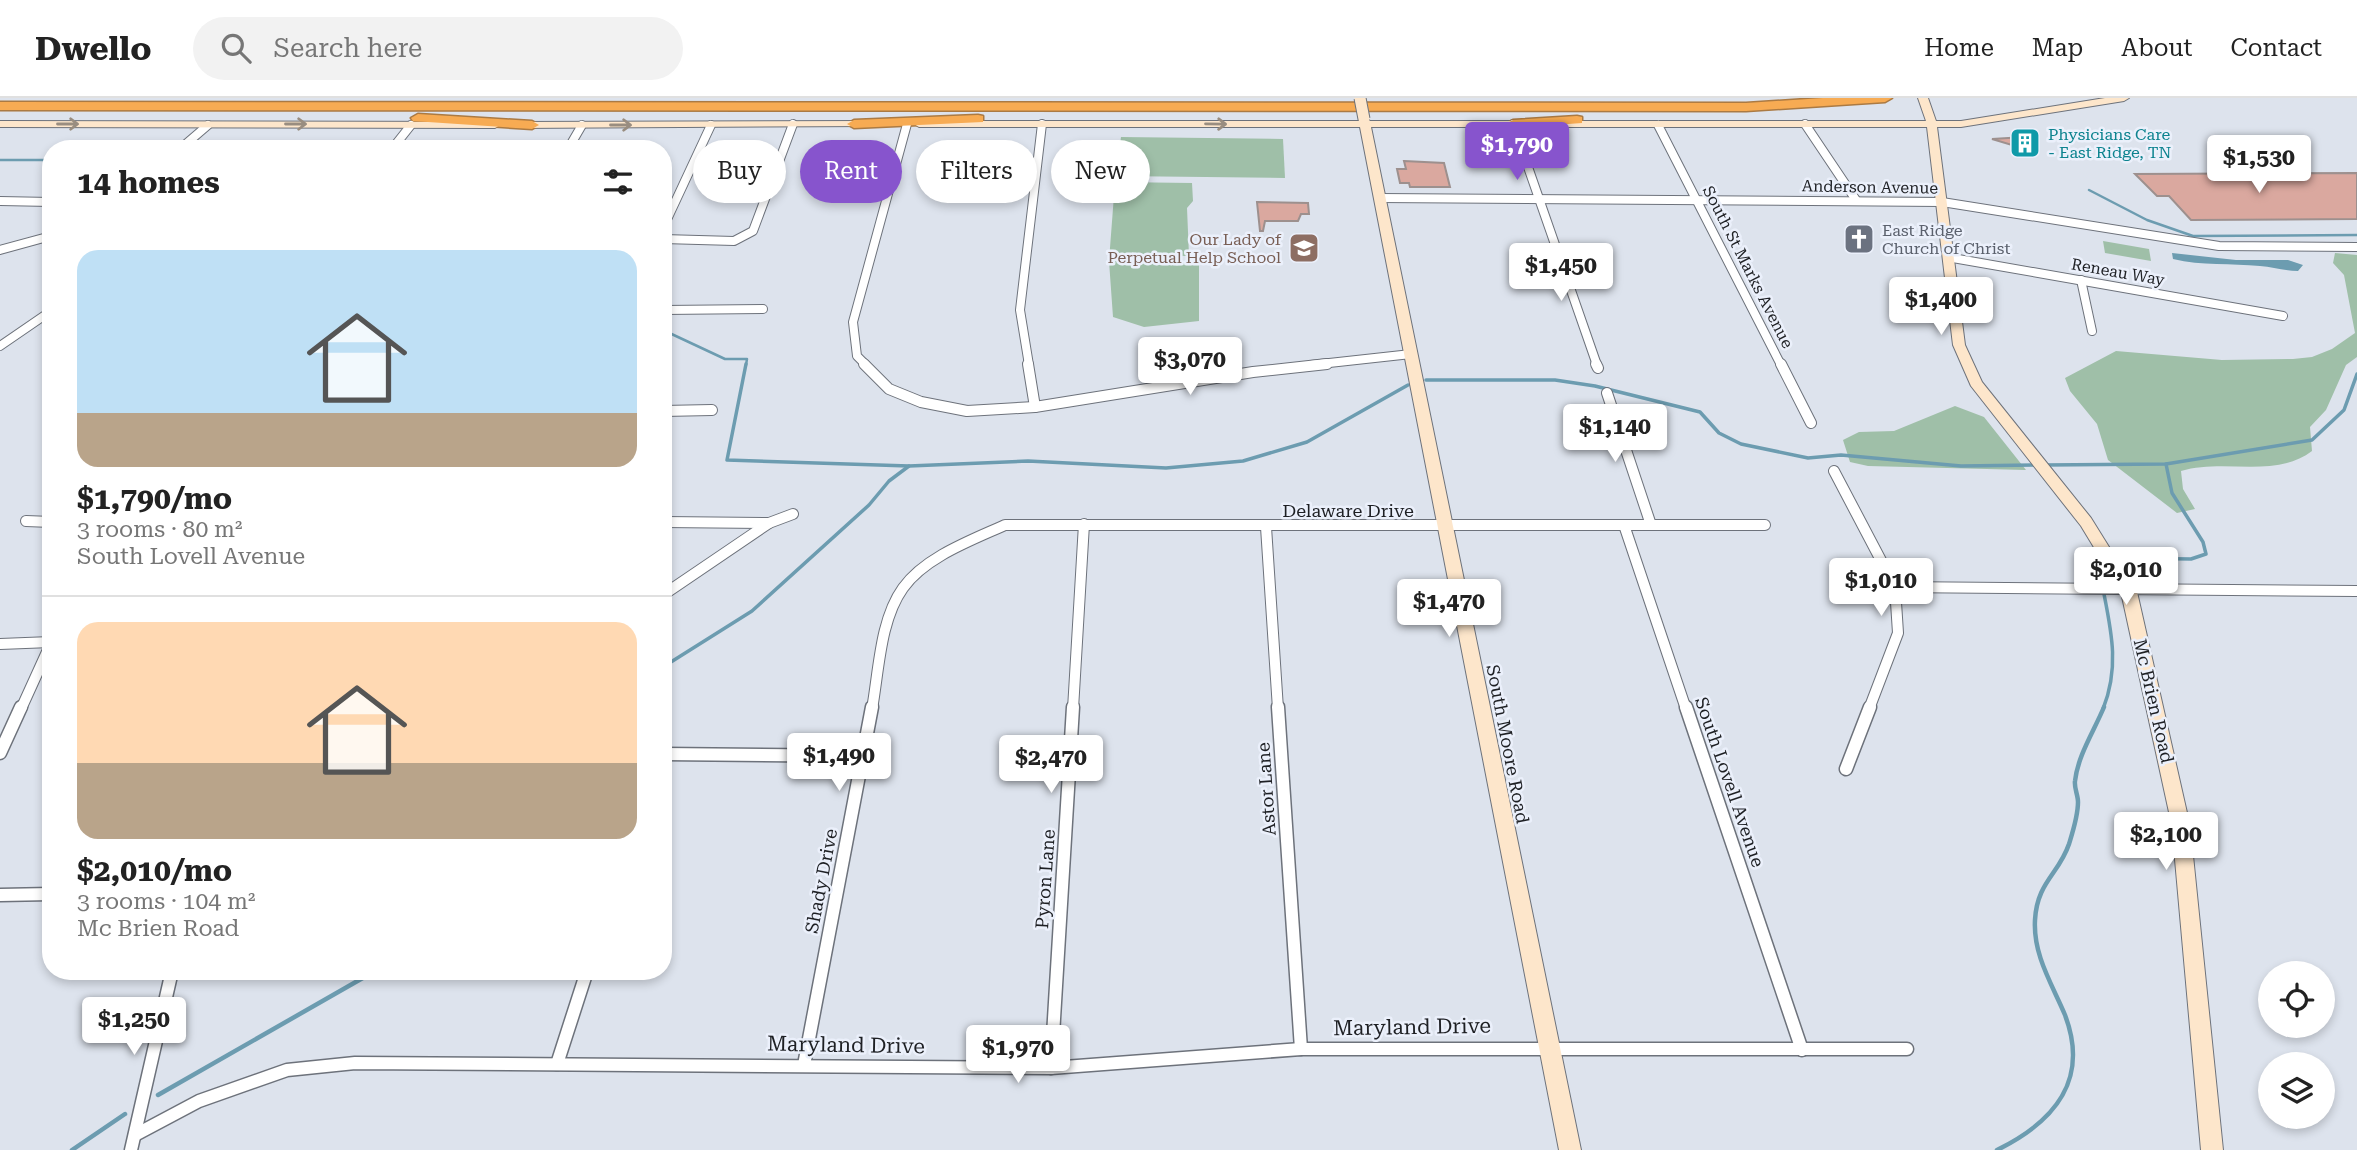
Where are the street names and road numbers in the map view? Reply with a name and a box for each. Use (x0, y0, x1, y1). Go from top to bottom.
street label: Anderson Avenue (1802, 176, 1938, 198)
street label: South St Marks Avenue (1699, 183, 1797, 352)
street label: Reneau Way (2070, 254, 2167, 290)
street label: Delaware Drive (1282, 500, 1414, 521)
street label: Mc Brien Road (2129, 637, 2179, 766)
street label: South Moore Road (1482, 663, 1534, 826)
street label: South Lovell Avenue (1691, 694, 1769, 870)
street label: Astor Lane (1252, 742, 1280, 836)
street label: Shady Drive (801, 827, 841, 935)
street label: Pyron Lane (1031, 828, 1059, 929)
street label: Maryland Drive (1333, 1014, 1491, 1040)
street label: Maryland Drive (767, 1032, 925, 1058)

